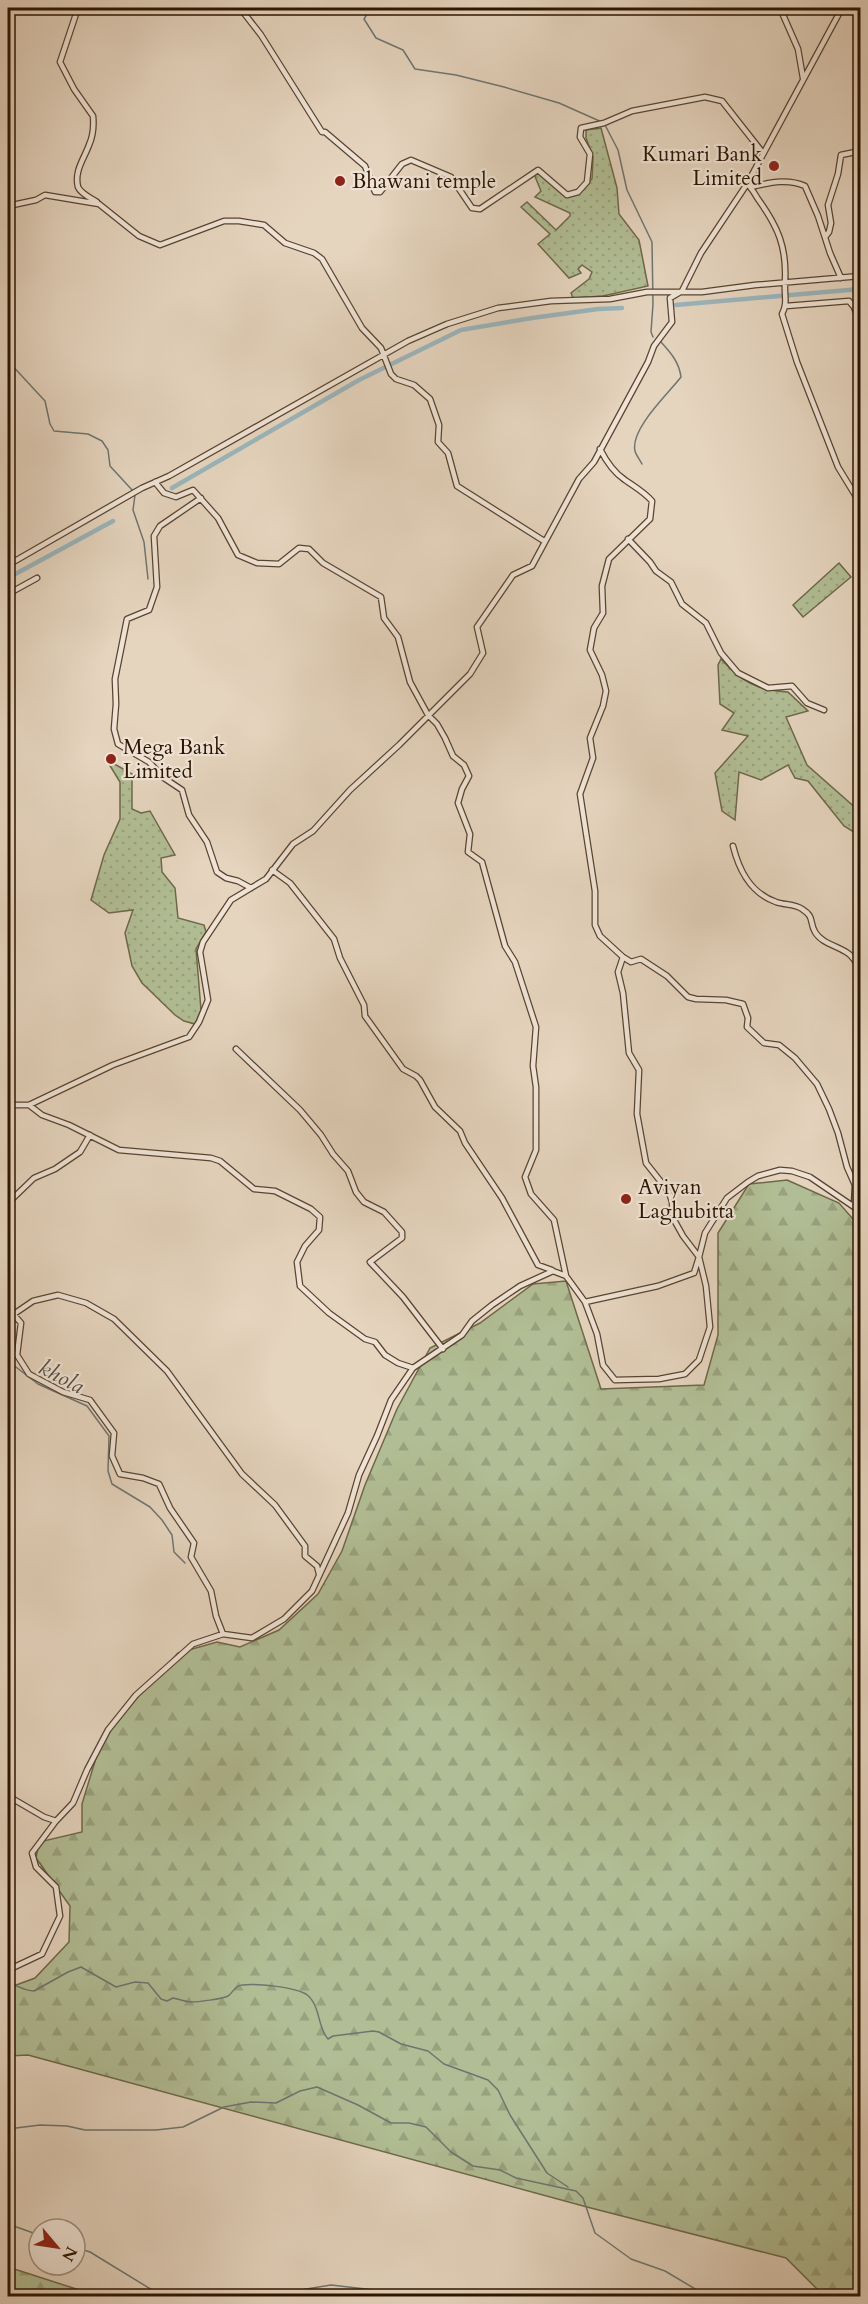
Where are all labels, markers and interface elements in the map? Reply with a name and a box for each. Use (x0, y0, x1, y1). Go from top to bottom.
place label: Kumari Bank Limited (642, 140, 763, 193)
marker: Kumari Bank Limited (767, 159, 781, 173)
place label: Bhawani temple (352, 167, 496, 196)
marker: Bhawani temple (333, 174, 347, 188)
place label: Mega Bank Limited (123, 733, 226, 786)
marker: Mega Bank Limited (104, 752, 118, 766)
place label: Aviyan Laghubitta (638, 1173, 734, 1226)
marker: Aviyan Laghubitta (619, 1192, 633, 1206)
water label: khola (33, 1352, 90, 1401)
north arrow (27, 2217, 87, 2277)
text: N (56, 2242, 82, 2265)

